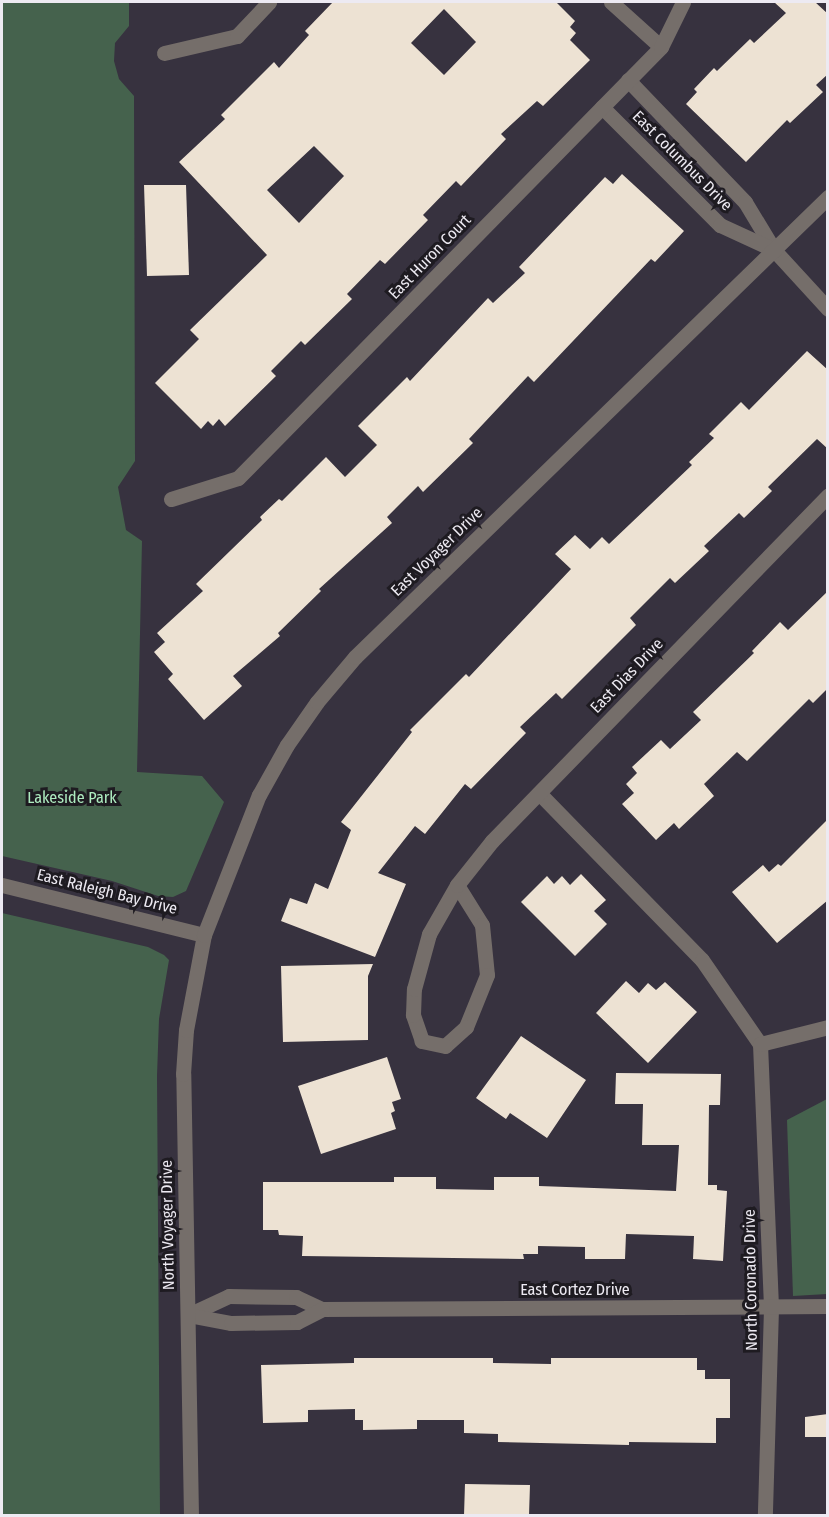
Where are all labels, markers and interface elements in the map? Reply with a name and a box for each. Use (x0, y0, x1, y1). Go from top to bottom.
street label: East Columbus Drive (628, 107, 736, 215)
street label: East Huron Court (385, 211, 475, 303)
street label: East Voyager Drive (387, 503, 487, 601)
street label: East Dias Drive (587, 635, 667, 717)
park label: Lakeside Park (27, 788, 117, 808)
street label: East Raleigh Bay Drive (35, 865, 179, 919)
street label: North Voyager Drive (157, 1160, 179, 1290)
street label: North Coronado Drive (740, 1209, 762, 1351)
street label: East Cortez Drive (520, 1280, 630, 1300)

